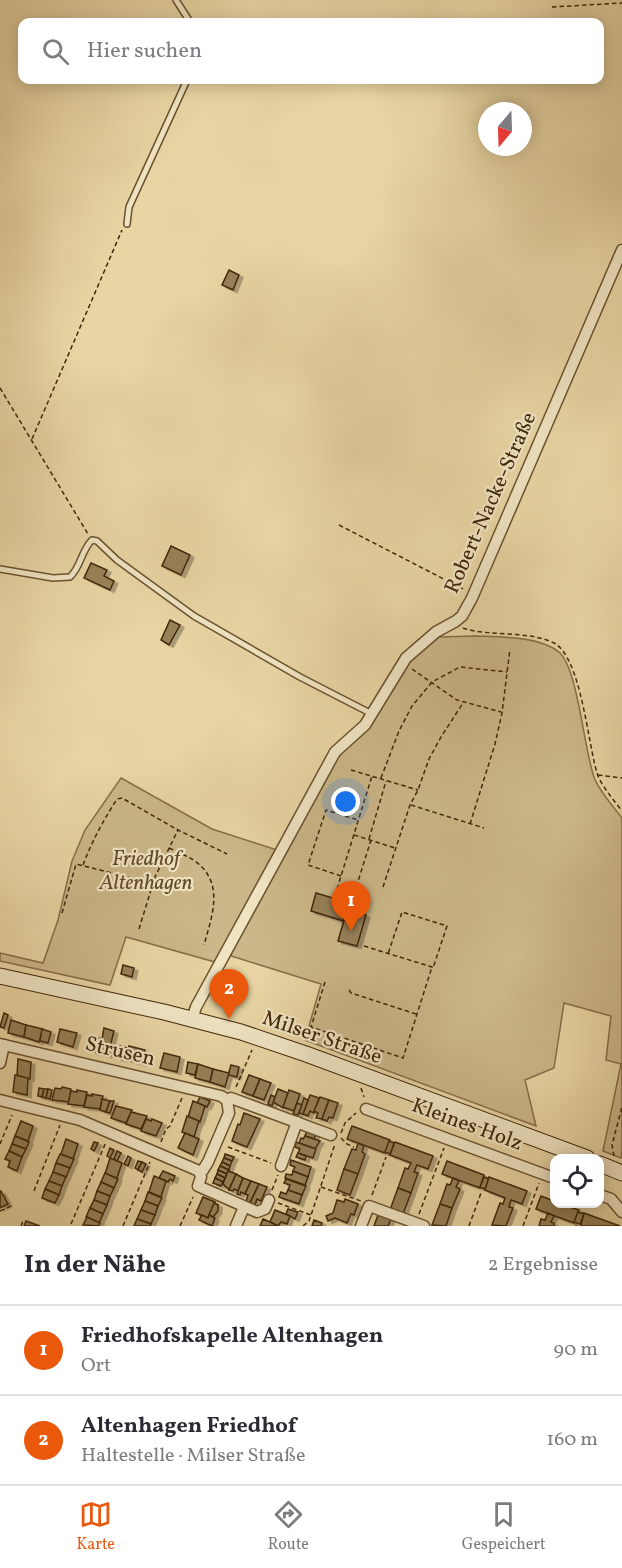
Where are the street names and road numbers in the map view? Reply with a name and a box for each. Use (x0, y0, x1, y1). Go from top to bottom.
street label: Robert-Nacke-Straße (438, 408, 544, 598)
street label: Milser Straße (258, 1004, 386, 1072)
street label: Strusen (82, 1030, 158, 1074)
street label: Kleines Holz (408, 1092, 526, 1158)

